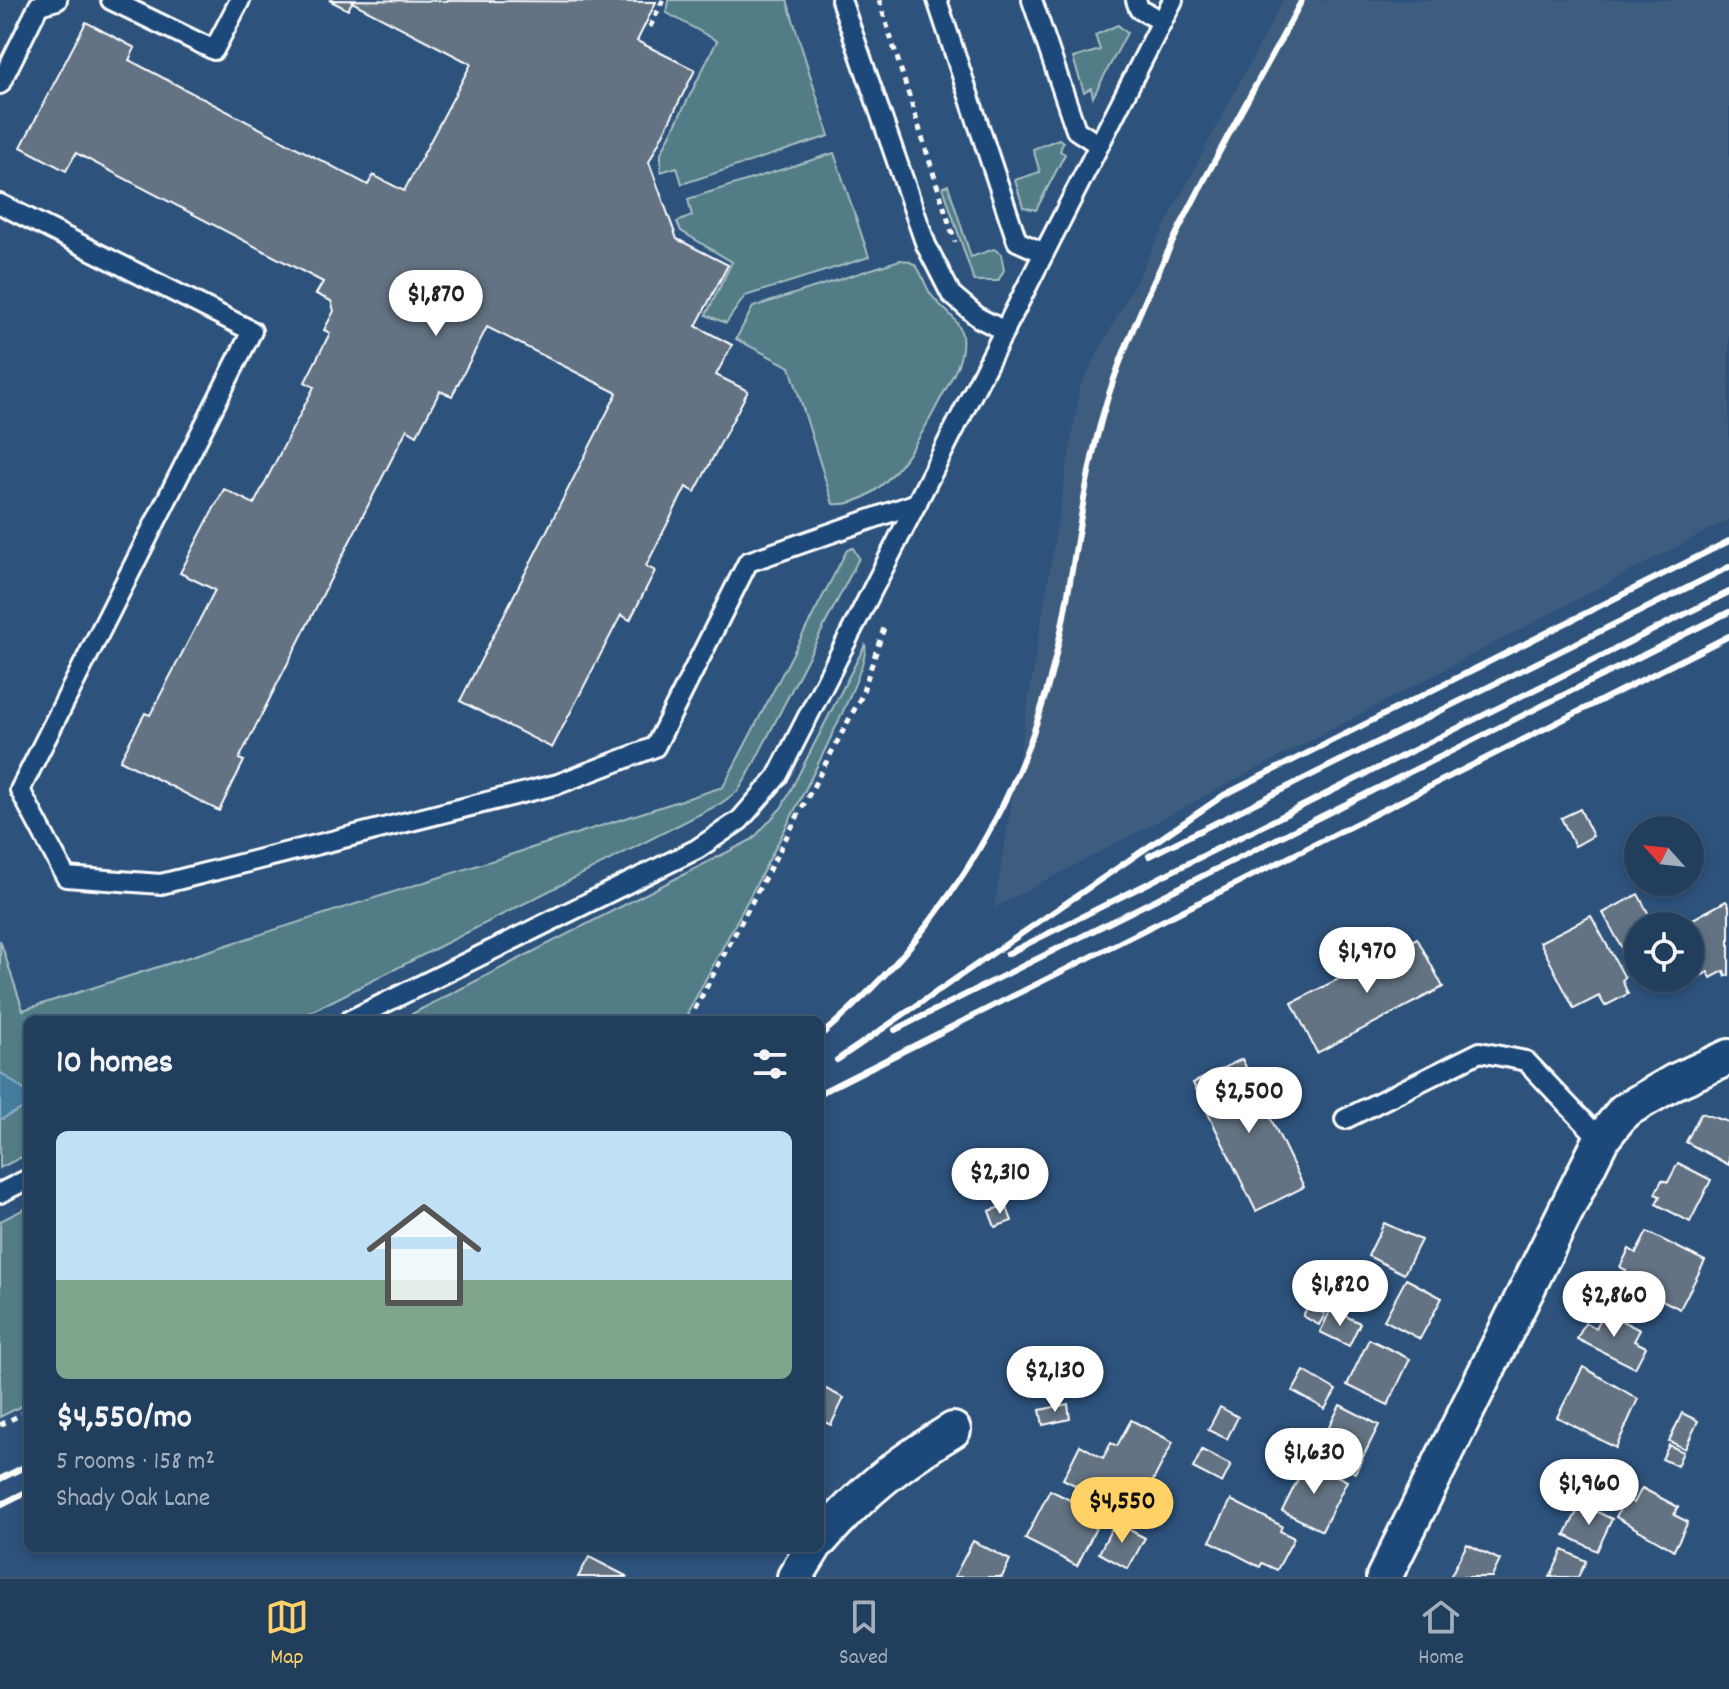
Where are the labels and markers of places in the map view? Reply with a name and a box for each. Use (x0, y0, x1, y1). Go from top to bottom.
pin: $1,870 (371, 270, 501, 338)
pin: $1,970 (1302, 927, 1432, 995)
pin: $2,500 (1184, 1067, 1314, 1135)
pin: $2,310 (935, 1148, 1065, 1216)
pin: $1,820 (1275, 1260, 1405, 1328)
pin: $2,860 (1549, 1271, 1679, 1339)
pin: $2,130 (990, 1346, 1120, 1414)
pin: $1,630 (1249, 1428, 1379, 1496)
pin: $1,960 (1524, 1459, 1654, 1527)
pin: $4,550 (1057, 1477, 1187, 1545)

